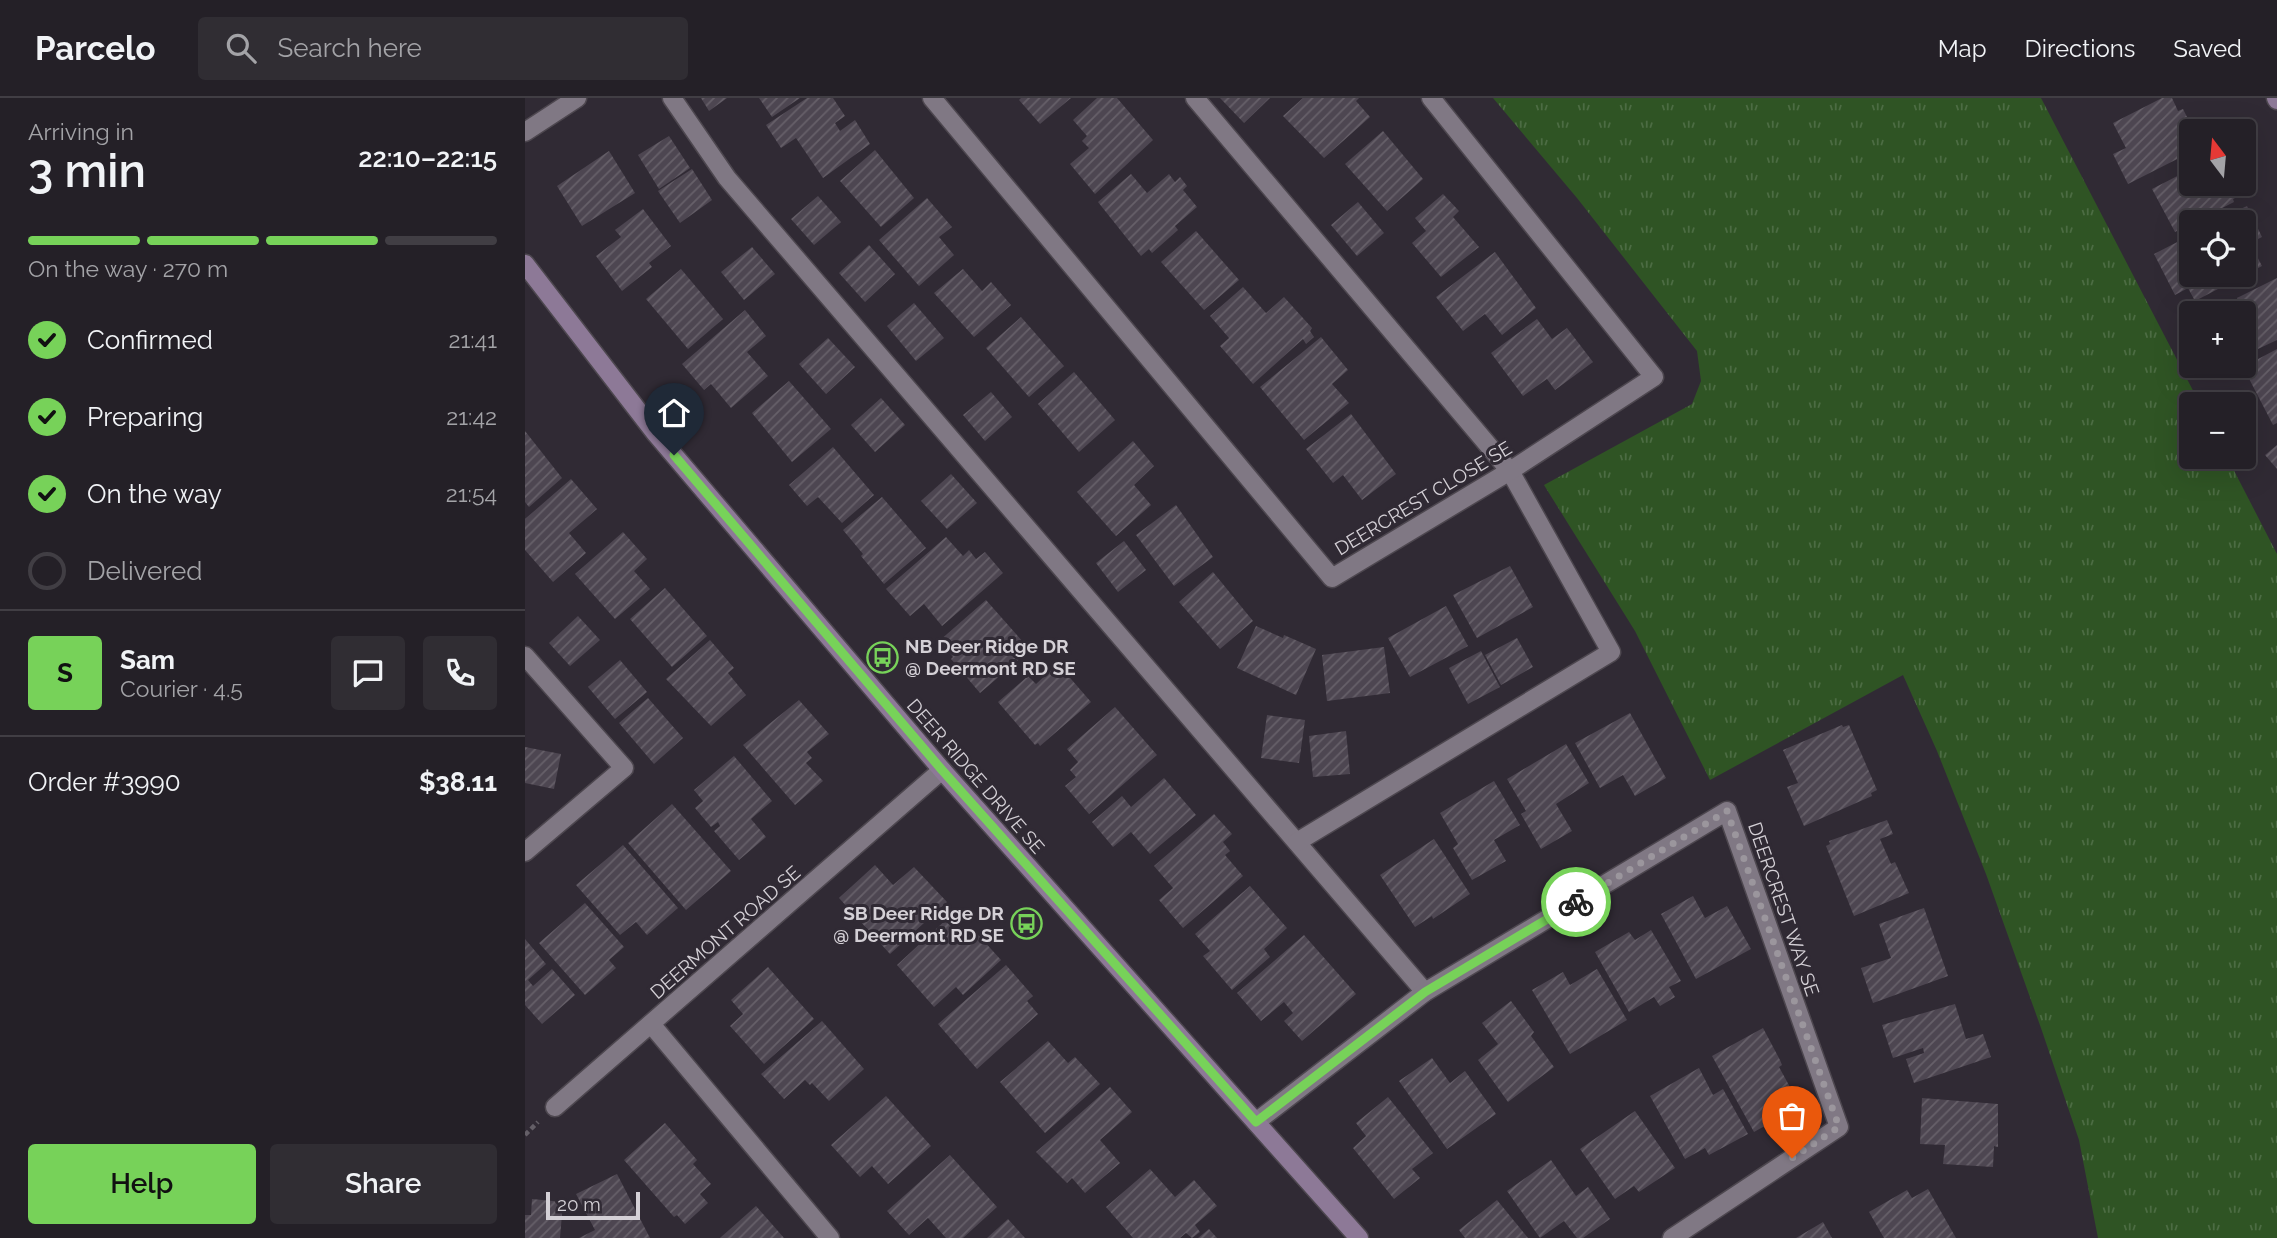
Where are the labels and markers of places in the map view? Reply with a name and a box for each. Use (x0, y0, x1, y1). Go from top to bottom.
pin (644, 383, 704, 455)
place label: NB Deer Ridge DR @ Deermont RD SE (905, 635, 1076, 679)
bus stop icon: NB Deer Ridge DR @ Deermont RD SE (865, 640, 899, 674)
place label: SB Deer Ridge DR @ Deermont RD SE (833, 902, 1004, 946)
bus stop icon: SB Deer Ridge DR @ Deermont RD SE (1010, 907, 1044, 941)
pin (1762, 1086, 1822, 1158)

